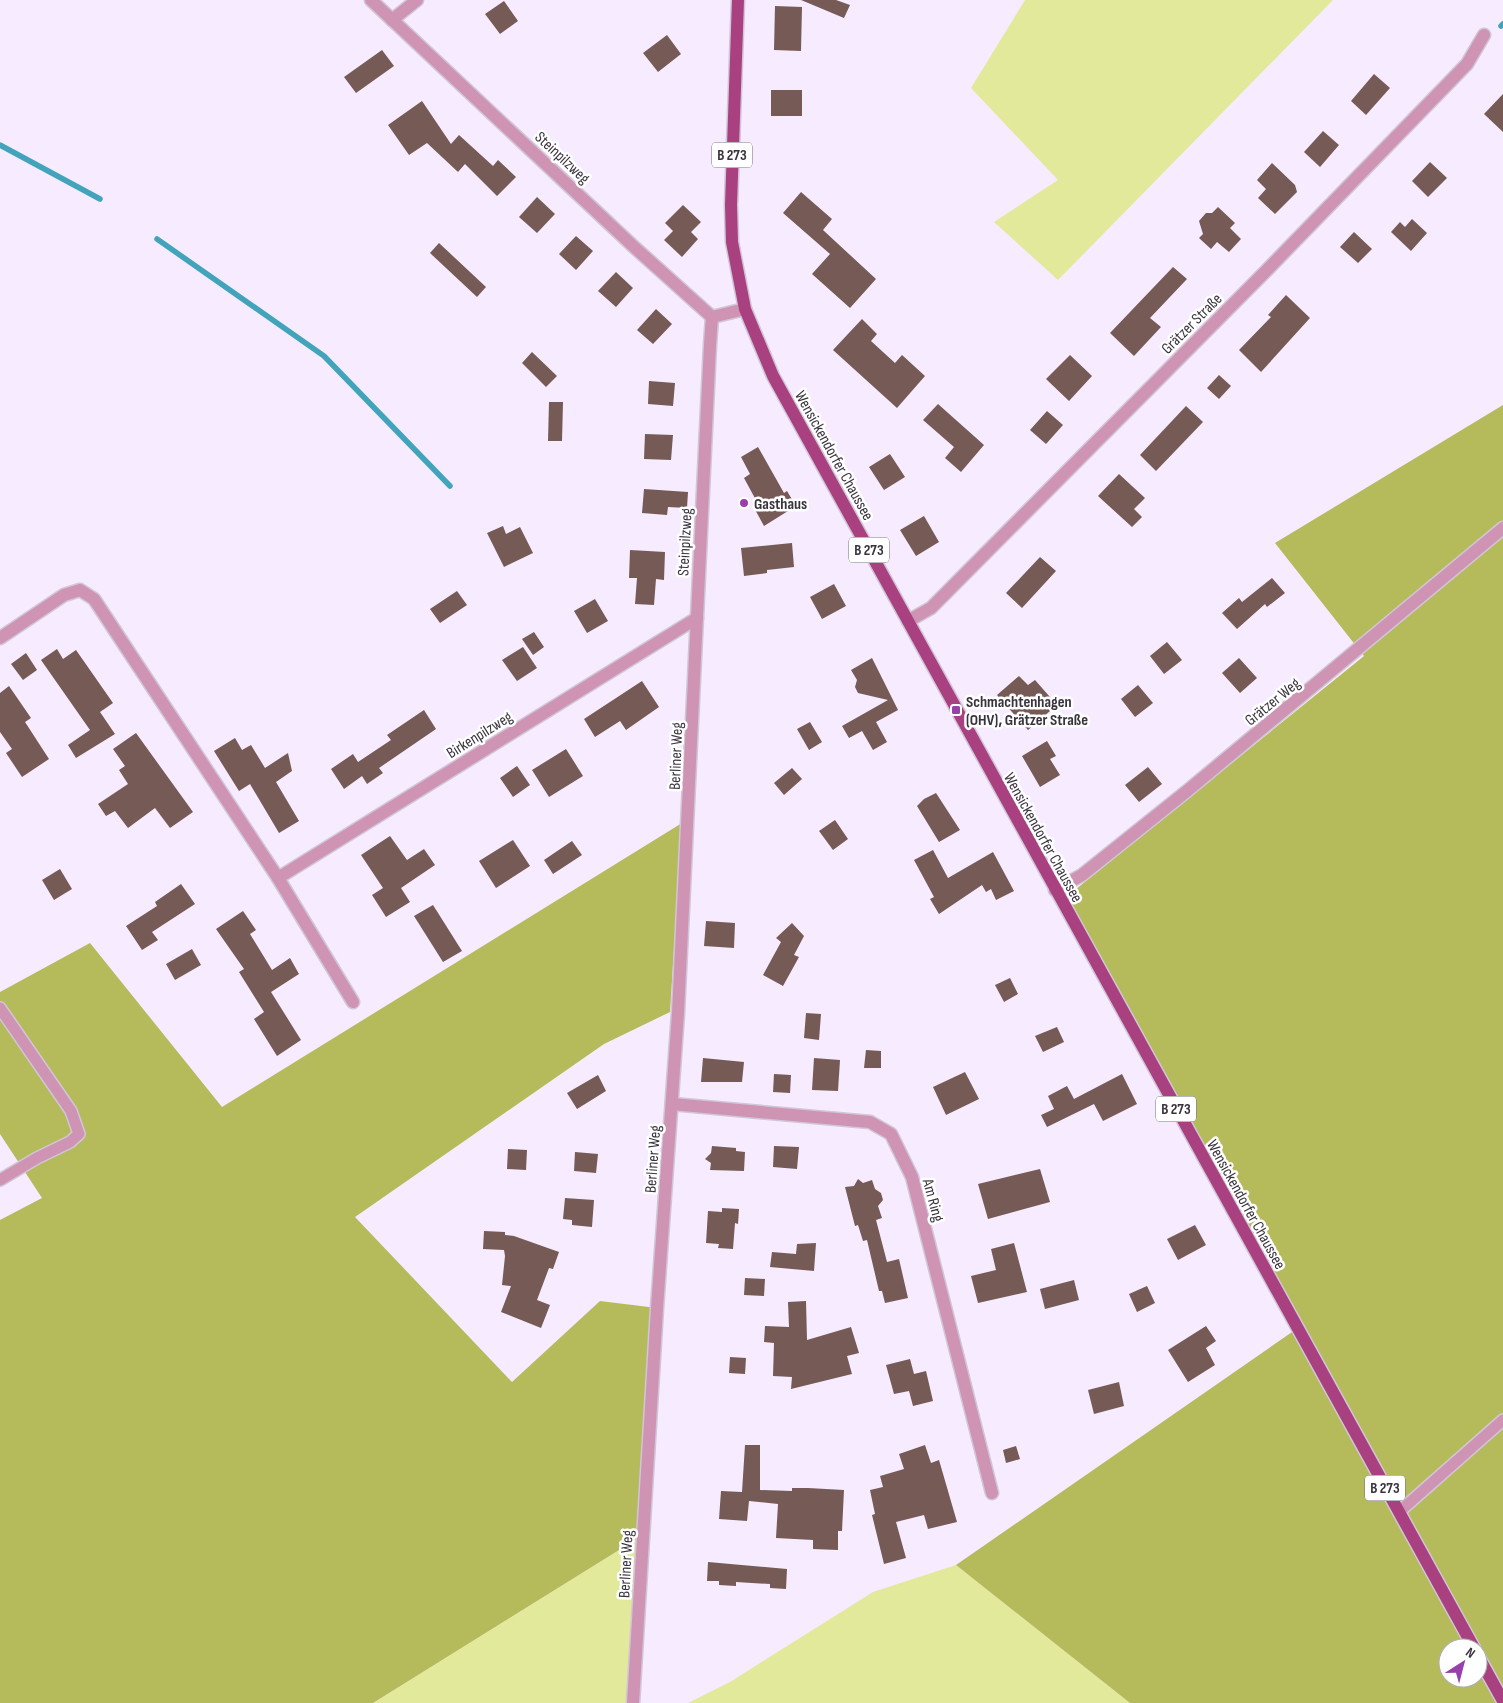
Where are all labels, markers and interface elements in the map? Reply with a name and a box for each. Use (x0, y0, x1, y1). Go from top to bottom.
street label: Steinpilzweg (531, 128, 593, 188)
road number: B 273 (712, 142, 752, 168)
street label: Grätzer Straße (1158, 290, 1226, 358)
street label: Wensickendorfer Chaussee (790, 388, 877, 524)
place label: Gasthaus (754, 495, 807, 514)
marker: Gasthaus (738, 497, 750, 509)
street label: Steinpilzweg (674, 508, 697, 576)
road number: B 273 (849, 538, 889, 562)
street label: Grätzer Weg (1241, 674, 1304, 730)
place label: Schmachtenhagen (OHV), Grätzer Straße (966, 693, 1088, 730)
marker: Schmachtenhagen (OHV), Grätzer Straße (950, 704, 962, 716)
street label: Birkenpilzweg (443, 708, 516, 763)
street label: Berliner Weg (666, 722, 687, 790)
street label: Wensickendorfer Chaussee (999, 770, 1086, 906)
road number: B 273 (1156, 1096, 1196, 1122)
street label: Berliner Weg (642, 1125, 665, 1194)
street label: Wensickendorfer Chaussee (1202, 1137, 1289, 1273)
street label: Am Ring (917, 1176, 947, 1224)
road number: B 273 (1365, 1476, 1405, 1500)
street label: Berliner Weg (615, 1530, 638, 1598)
north arrow (1438, 1638, 1488, 1688)
text: N (1462, 1644, 1478, 1662)

